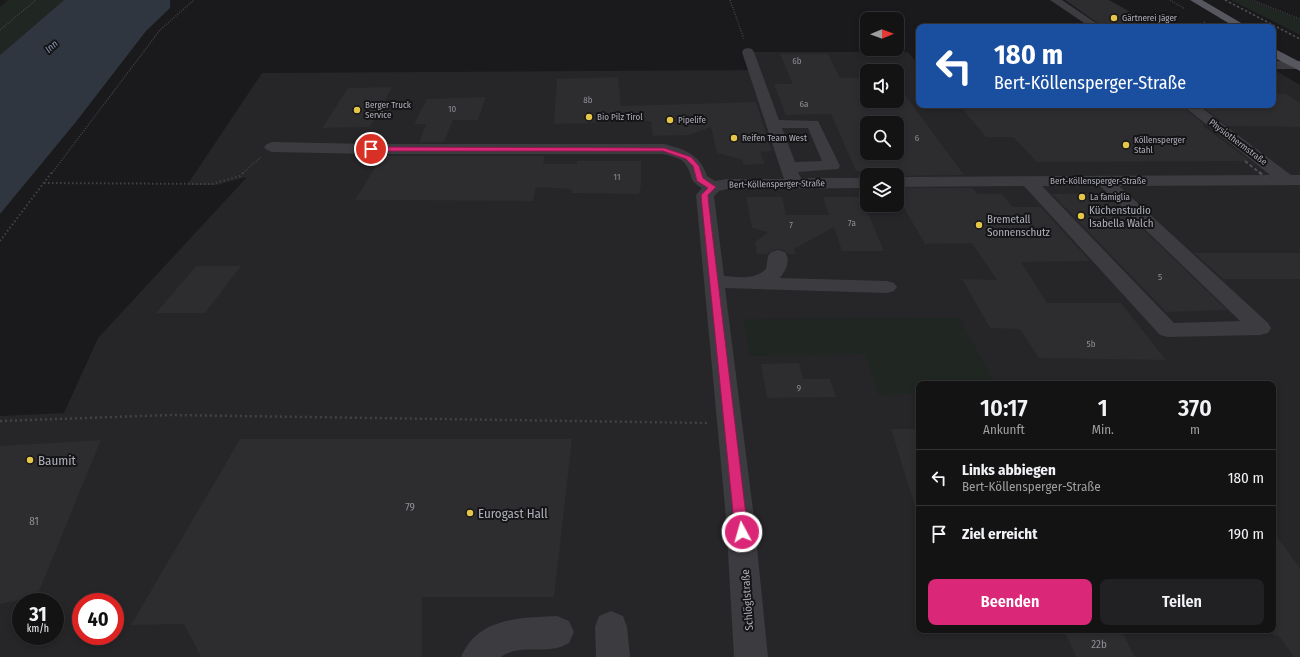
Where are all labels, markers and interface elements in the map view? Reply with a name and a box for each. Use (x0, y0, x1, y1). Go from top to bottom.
north arrow (860, 12, 904, 56)
map controls (860, 12, 904, 212)
marker: Gärtnerei Jäger (1109, 13, 1119, 23)
place label: Gärtnerei Jäger (1122, 13, 1178, 23)
water label: Inn (43, 38, 61, 56)
text: 180 m (994, 38, 1063, 71)
icon: left (928, 40, 980, 92)
house number: 6b (792, 56, 802, 66)
button: sound (860, 64, 904, 108)
text: Bert-Köllensperger-Straße (994, 72, 1186, 94)
house number: 8b (583, 95, 593, 105)
house number: 6a (800, 99, 809, 109)
place label: Berger Truck Service (365, 100, 412, 120)
house number: 10 (448, 104, 456, 114)
marker: Berger Truck Service (352, 105, 362, 115)
marker: Bio Pilz Tirol (584, 112, 594, 122)
place label: Bio Pilz Tirol (597, 112, 643, 122)
marker: Pipelife (665, 115, 675, 125)
place label: Pipelife (678, 115, 707, 125)
button: search (860, 116, 904, 160)
street label: Physiothermstraße (1207, 117, 1269, 167)
pin (354, 132, 388, 166)
marker: Reifen Team West (729, 133, 739, 143)
place label: Reifen Team West (742, 133, 807, 143)
house number: 6 (915, 133, 920, 143)
place label: Köllensperger Stahl (1134, 135, 1186, 155)
icon: arrive (360, 138, 382, 160)
marker: Köllensperger Stahl (1121, 140, 1131, 150)
button: layers (860, 168, 904, 212)
house number: 11 (614, 172, 620, 182)
street label: Bert-Köllensperger-Straße (1050, 176, 1147, 186)
street label: Bert-Köllensperger-Straße (729, 178, 826, 190)
marker: La famiglia (1077, 192, 1087, 202)
place label: La famiglia (1090, 192, 1130, 202)
place label: Küchenstudio Isabella Walch (1089, 204, 1153, 230)
marker: Küchenstudio Isabella Walch (1076, 211, 1086, 221)
place label: Bremetall Sonnenschutz (987, 213, 1051, 239)
house number: 7a (848, 218, 856, 228)
house number: 7 (789, 220, 793, 230)
marker: Bremetall Sonnenschutz (974, 220, 984, 230)
house number: 5 (1158, 272, 1162, 282)
house number: 5b (1087, 339, 1096, 349)
house number: 9 (797, 383, 801, 393)
text: 10:17 (980, 394, 1028, 422)
text: 1 (1098, 394, 1108, 422)
text: 370 (1178, 394, 1212, 422)
text: Ankunft (983, 422, 1025, 437)
text: Min. (1092, 422, 1114, 437)
text: m (1190, 422, 1200, 437)
place label: Baumit (38, 453, 77, 468)
marker: Baumit (25, 455, 35, 465)
text: Links abbiegen (962, 461, 1056, 479)
icon: left (928, 467, 950, 489)
text: 180 m (1228, 469, 1264, 487)
text: Bert-Köllensperger-Straße (962, 479, 1101, 494)
house number: 79 (405, 501, 415, 514)
place label: Eurogast Hall (478, 506, 548, 521)
marker: Eurogast Hall (465, 508, 475, 518)
position arrow (721, 511, 763, 553)
house number: 81 (29, 515, 39, 528)
icon: arrive (928, 523, 950, 545)
text: Ziel erreicht (962, 525, 1037, 543)
text: 190 m (1228, 525, 1264, 543)
street label: Schlöglstraße (739, 569, 756, 631)
button: Beenden (928, 579, 1092, 625)
button: Teilen (1100, 579, 1264, 625)
speed limit sign: 40 (72, 593, 124, 645)
text: 31 (29, 602, 47, 626)
text: km/h (27, 623, 49, 635)
house number: 22b (1091, 638, 1107, 651)

